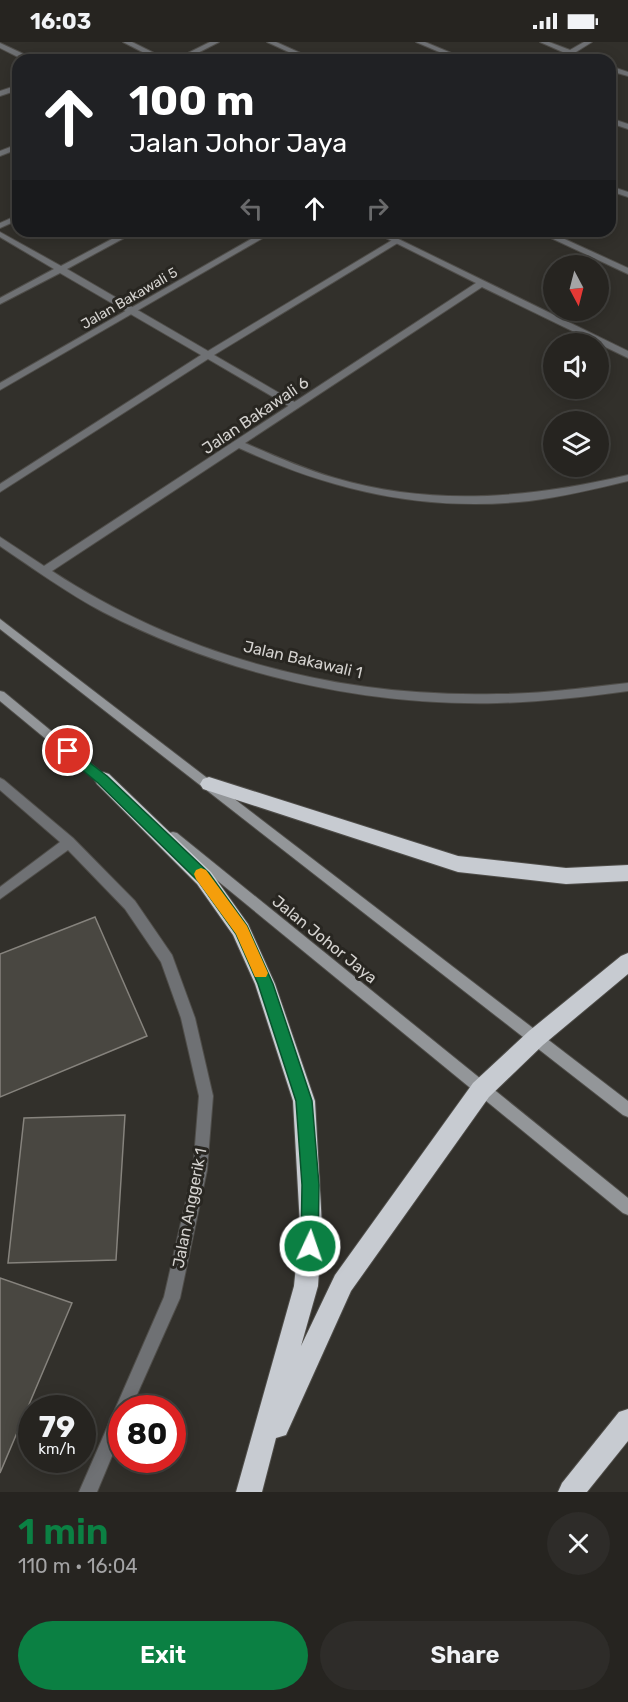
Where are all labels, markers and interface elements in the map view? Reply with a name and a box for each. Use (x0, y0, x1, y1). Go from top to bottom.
text: 16:03 (30, 8, 91, 35)
text: 100 m (129, 76, 254, 126)
icon: ahead (30, 78, 108, 156)
text: Jalan Johor Jaya (129, 127, 347, 159)
icon: left (235, 192, 268, 225)
icon: ahead (298, 192, 331, 225)
icon: right (361, 192, 394, 225)
north arrow (543, 255, 609, 321)
map controls (543, 255, 609, 477)
street label: Jalan Bakawali 5 (78, 264, 181, 333)
button: sound (543, 333, 609, 399)
street label: Jalan Bakawali 6 (198, 373, 312, 458)
button: layers (543, 411, 609, 477)
street label: Jalan Bakawali 1 (242, 637, 364, 682)
pin (42, 725, 93, 776)
icon: arrive (51, 734, 84, 767)
street label: Jalan Johor Jaya (268, 891, 381, 987)
street label: Jalan Anggerik 1 (169, 1146, 210, 1270)
position arrow (278, 1214, 342, 1278)
speed limit sign: 80 (108, 1395, 186, 1473)
text: 79 (39, 1409, 75, 1445)
text: km/h (38, 1440, 76, 1458)
text: 1 min (18, 1510, 109, 1553)
button: close (547, 1512, 610, 1575)
text: 110 m · 16:04 (18, 1554, 138, 1578)
button: Exit (18, 1621, 308, 1690)
button: Share (320, 1621, 610, 1690)

